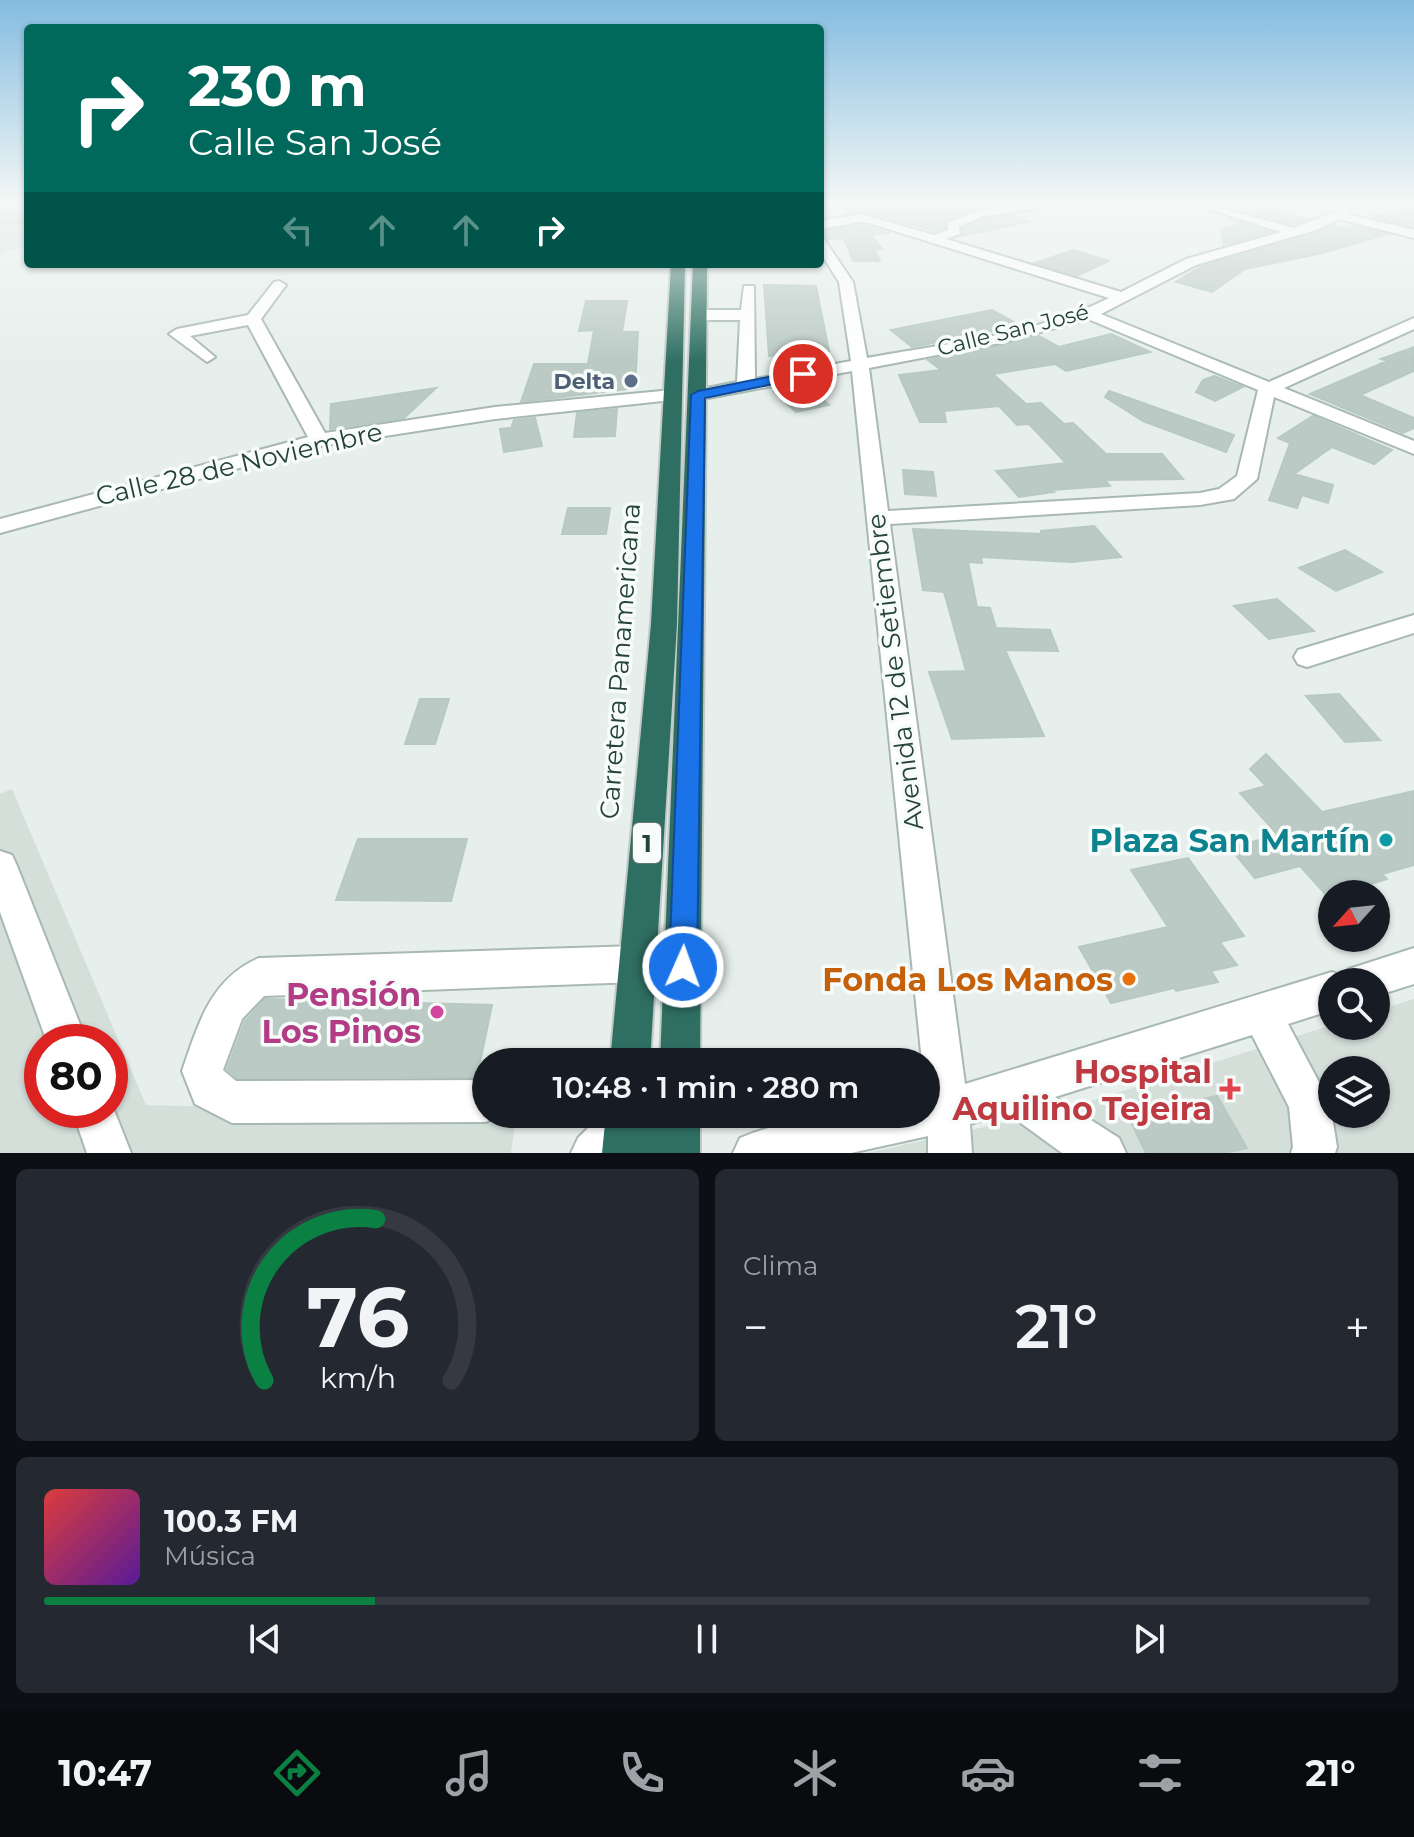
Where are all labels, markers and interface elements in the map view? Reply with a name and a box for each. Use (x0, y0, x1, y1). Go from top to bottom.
text: 230 m (188, 52, 367, 120)
icon: right (56, 56, 160, 160)
text: Calle San José (188, 120, 442, 164)
icon: left (276, 208, 320, 252)
icon: ahead (360, 208, 404, 252)
icon: ahead (444, 208, 488, 252)
icon: right (528, 208, 572, 252)
street label: Calle San José (934, 298, 1092, 362)
pin (769, 340, 837, 408)
icon: arrive (781, 352, 825, 396)
place label: Delta (554, 368, 615, 395)
marker: Delta (622, 372, 640, 390)
street label: Calle 28 de Noviembre (93, 415, 385, 513)
street label: Carretera Panamericana (593, 502, 647, 820)
street label: Avenida 12 de Setiembre (860, 512, 930, 832)
place label: Plaza San Martín (1089, 821, 1370, 860)
road number: 1 (633, 823, 661, 863)
marker: Plaza San Martín (1377, 831, 1395, 849)
north arrow (1318, 880, 1390, 952)
map controls (1318, 880, 1390, 1128)
position arrow (641, 925, 725, 1009)
place label: Fonda Los Manos (822, 960, 1113, 999)
button: search (1318, 968, 1390, 1040)
marker: Fonda Los Manos (1120, 970, 1138, 988)
place label: Pensión Los Pinos (262, 975, 421, 1051)
marker: Pensión Los Pinos (428, 1003, 446, 1021)
speed limit sign: 80 (24, 1024, 128, 1128)
place label: Hospital Aquilino Tejeira (952, 1052, 1212, 1128)
button: layers (1318, 1056, 1390, 1128)
text: 10:48 · 1 min · 280 m (553, 1069, 859, 1106)
marker: Hospital Aquilino Tejeira (1219, 1078, 1241, 1100)
text: Clima (743, 1250, 818, 1282)
text: 76 (306, 1266, 409, 1368)
text: 21° (1015, 1290, 1098, 1363)
text: − (743, 1300, 768, 1354)
text: + (1345, 1300, 1370, 1354)
text: km/h (319, 1360, 396, 1395)
text: 100.3 FM (164, 1503, 298, 1540)
text: Música (164, 1540, 256, 1572)
icon: previous (243, 1617, 287, 1661)
icon: pause (685, 1617, 729, 1661)
icon: next (1127, 1617, 1171, 1661)
icon: directions (269, 1745, 325, 1801)
icon: music (441, 1745, 497, 1801)
icon: phone (614, 1745, 670, 1801)
icon: climate (787, 1745, 843, 1801)
icon: car (960, 1745, 1016, 1801)
icon: filters (1132, 1745, 1188, 1801)
text: 10:47 (58, 1751, 152, 1795)
text: 21° (1305, 1751, 1356, 1795)

